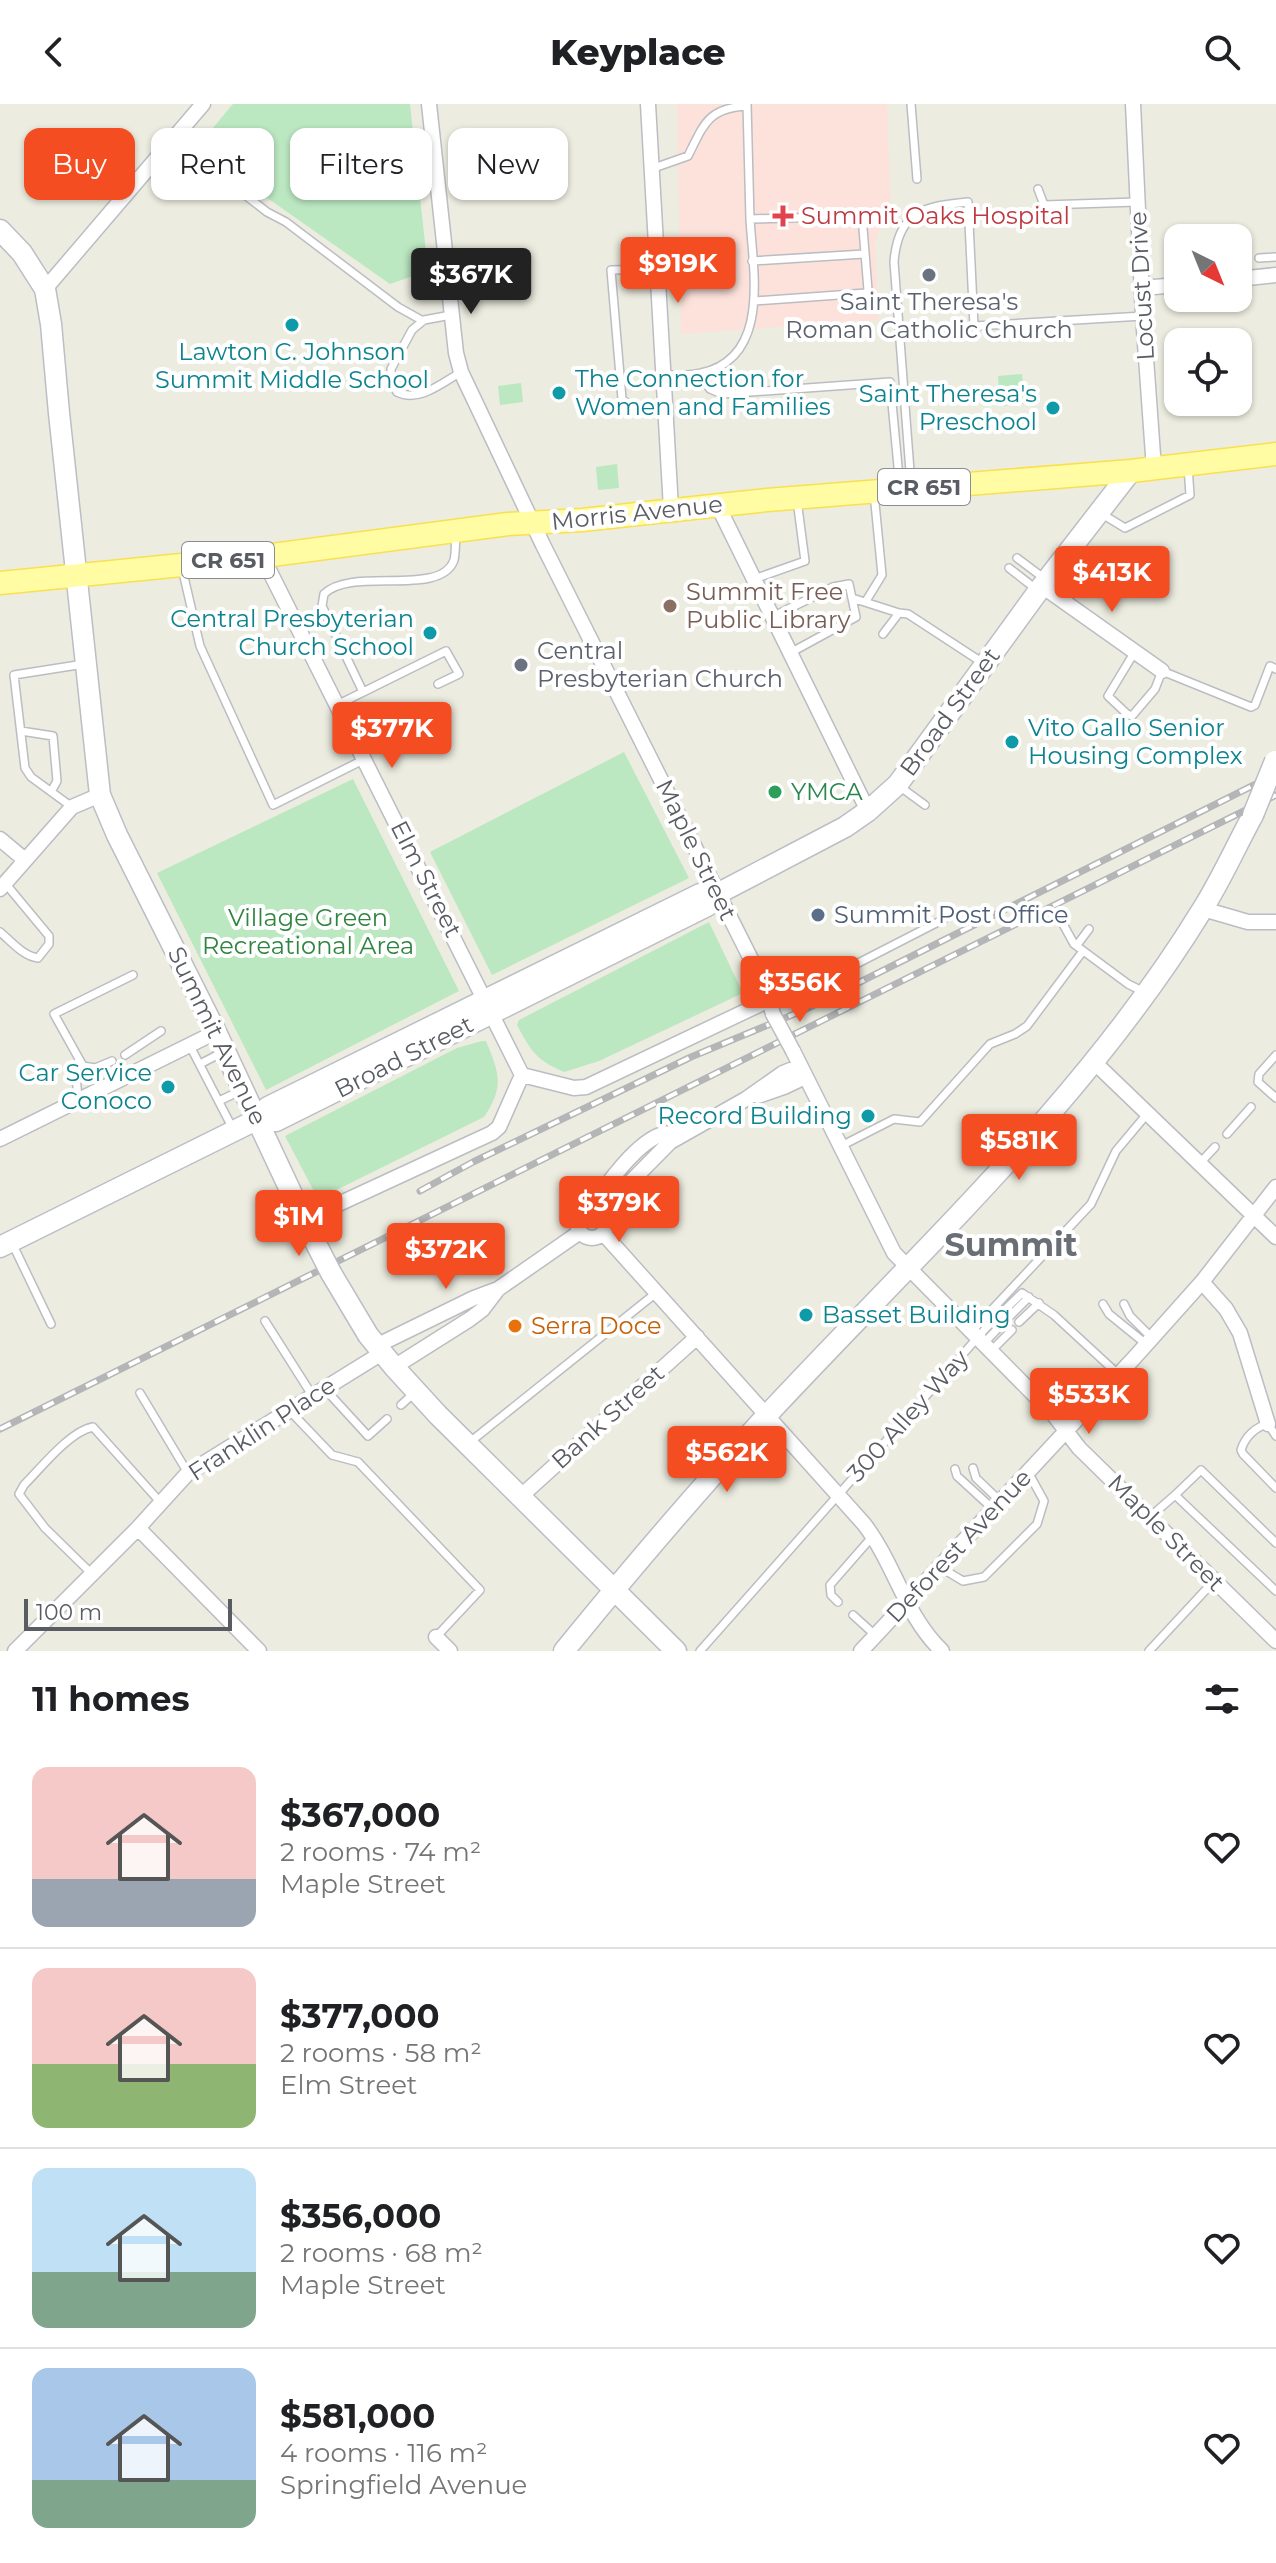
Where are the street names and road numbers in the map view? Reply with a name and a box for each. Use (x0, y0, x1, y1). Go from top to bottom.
street label: Locust Drive (1123, 211, 1160, 361)
road number: CR 651 (878, 469, 970, 505)
street label: Morris Avenue (550, 489, 724, 536)
road number: CR 651 (182, 542, 274, 578)
street label: Broad Street (893, 642, 1006, 782)
street label: Maple Street (650, 775, 743, 925)
street label: Elm Street (385, 816, 468, 942)
street label: Summit Avenue (162, 942, 273, 1130)
street label: Broad Street (330, 1009, 478, 1104)
street label: 300 Alley Way (841, 1344, 974, 1488)
street label: Bank Street (545, 1358, 670, 1475)
street label: Franklin Place (183, 1370, 341, 1487)
street label: Deforest Avenue (880, 1463, 1037, 1628)
street label: Maple Street (1102, 1468, 1231, 1597)

